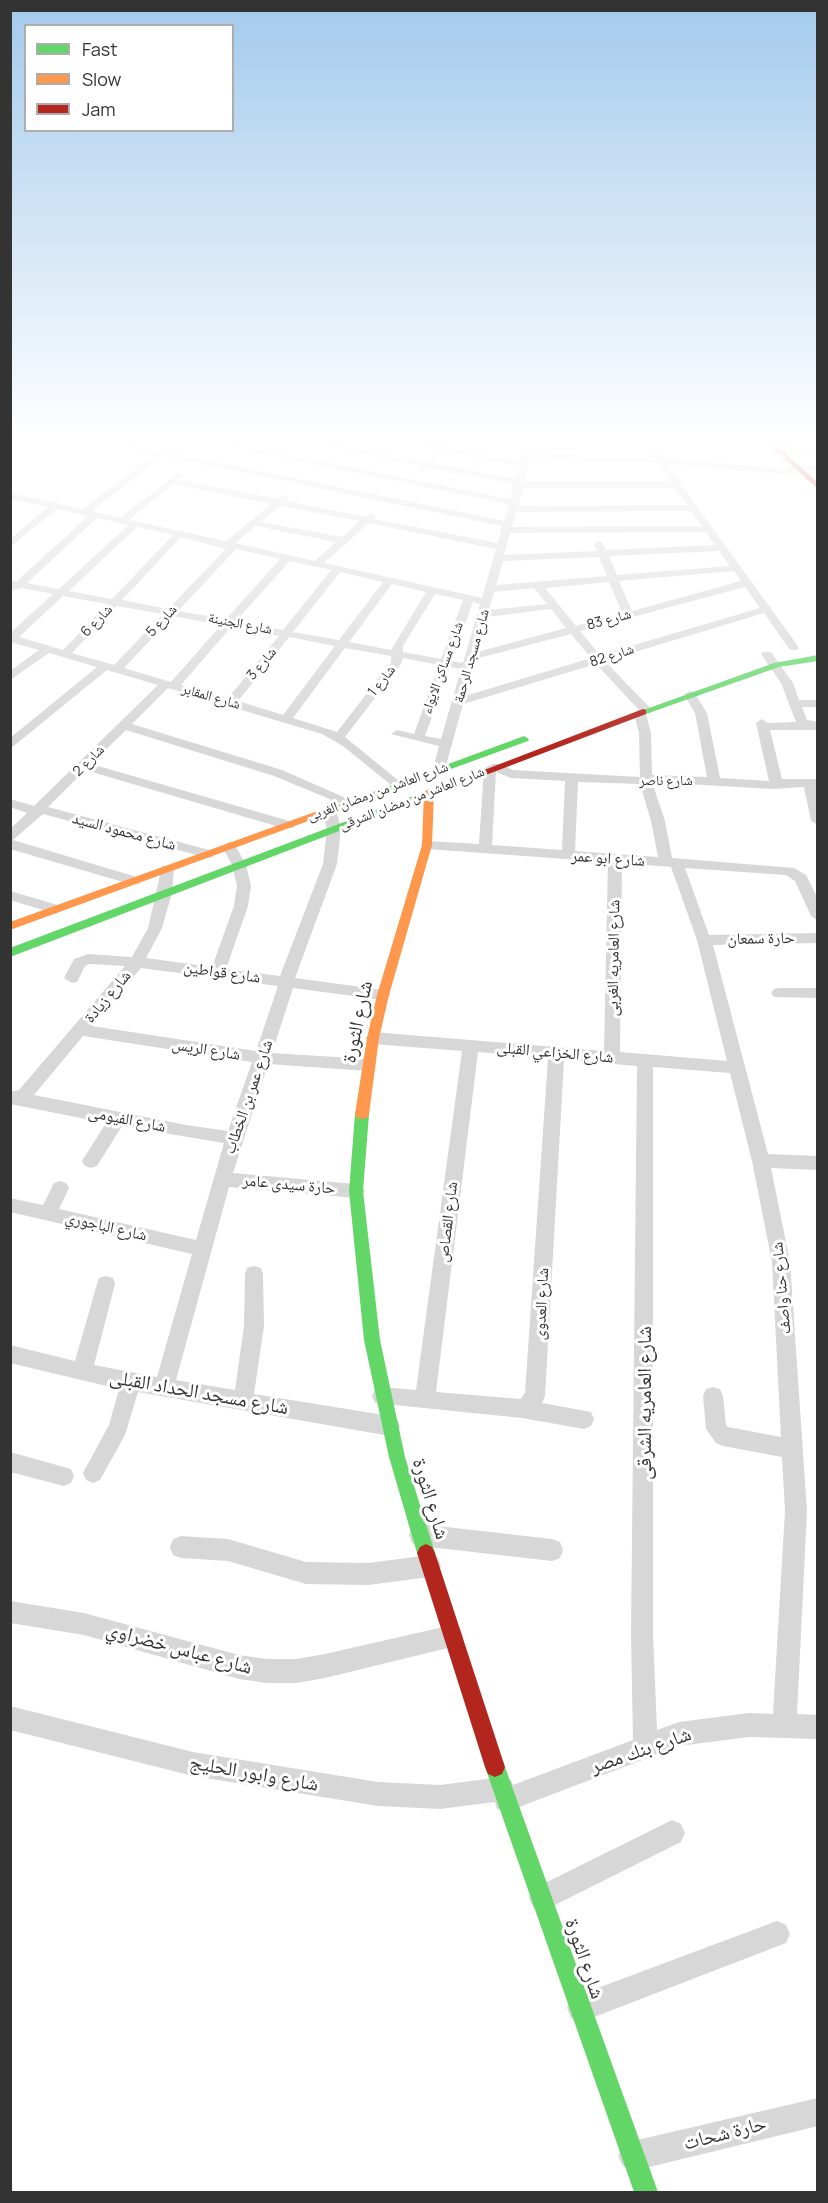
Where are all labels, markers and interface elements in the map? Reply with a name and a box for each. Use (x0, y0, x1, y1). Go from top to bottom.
legend (24, 24, 234, 132)
text: Fast (82, 37, 117, 61)
text: Slow (82, 67, 121, 91)
text: Jam (82, 97, 116, 121)
street label: شارع 6 (78, 601, 116, 641)
street label: شارع 5 (143, 602, 181, 640)
street label: شارع 83 (585, 606, 633, 634)
street label: شارع مسجد الرحمة (451, 607, 493, 705)
street label: شارع الجنينة (207, 610, 273, 638)
street label: شارع مساكن الايواء (419, 620, 467, 716)
street label: شارع 82 (588, 641, 636, 671)
street label: شارع 3 (244, 644, 280, 684)
street label: شارع 1 (365, 662, 399, 700)
street label: شارع المقابر (180, 681, 242, 713)
street label: شارع 2 (70, 742, 108, 780)
street label: شارع العاشر من رمضان الغربى (305, 759, 451, 825)
street label: شارع العاشر من رمضان الشرقى (337, 764, 487, 834)
street label: شارع ناصر (639, 773, 693, 789)
street label: شارع محمود السيد (70, 809, 178, 855)
street label: شارع ابو عمر (571, 847, 645, 871)
street label: شارع العامريه الغربى (603, 899, 625, 1017)
street label: حارة سمعان (727, 929, 795, 949)
street label: شارع قواطين (182, 958, 262, 988)
street label: شارع زيادة (81, 967, 135, 1027)
street label: شارع الثورة (338, 979, 378, 1065)
street label: شارع الريس (170, 1035, 242, 1065)
street label: شارع عمر بن الخطاب (221, 1037, 277, 1157)
street label: شارع الخزاعي القبلى (496, 1038, 614, 1068)
street label: شارع الفيومى (87, 1103, 167, 1137)
street label: حارة سيدى عامر (242, 1171, 336, 1199)
street label: شارع القصاص (434, 1181, 462, 1263)
street label: شارع الباجوري (63, 1208, 149, 1246)
street label: شارع حنا واصف (768, 1241, 796, 1335)
street label: شارع العدوى (531, 1267, 553, 1341)
street label: شارع العامريه الشرقى (633, 1326, 657, 1480)
street label: شارع مسجد الحداد القبلى (108, 1365, 290, 1421)
street label: شارع الثورة (406, 1456, 454, 1542)
street label: شارع عباس خضراوي (103, 1618, 255, 1680)
street label: شارع بنك مصر (588, 1723, 694, 1779)
street label: شارع وابور الحليج (188, 1751, 320, 1797)
street label: شارع الثورة (559, 1916, 609, 2002)
street label: حارة شحات (681, 2112, 769, 2156)

